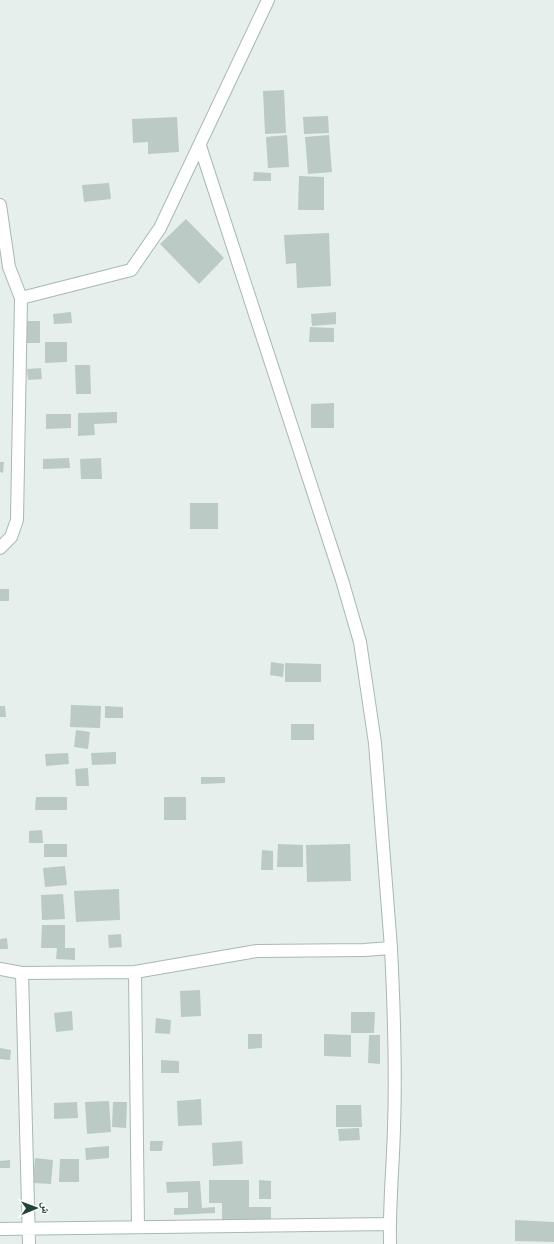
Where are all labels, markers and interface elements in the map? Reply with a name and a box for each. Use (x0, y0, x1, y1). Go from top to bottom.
north arrow (16, 1188, 56, 1228)
text: ش (38, 1202, 53, 1214)

